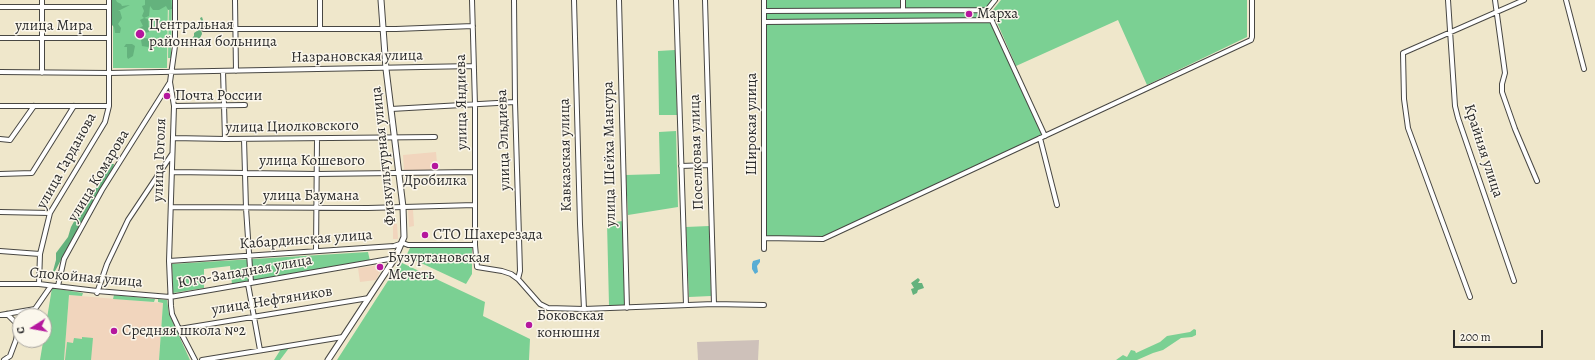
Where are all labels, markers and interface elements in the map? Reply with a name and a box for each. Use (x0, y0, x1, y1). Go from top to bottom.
place label: Марха (977, 5, 1018, 23)
marker: Марха (964, 9, 974, 19)
place label: Центральная районная больница (149, 16, 277, 51)
street label: улица Мира (15, 17, 93, 35)
marker: Центральная районная больница (134, 28, 146, 40)
street label: Назрановская улица (291, 47, 423, 67)
street label: улица Яндиева (452, 54, 472, 150)
street label: Широкая улица (743, 72, 761, 176)
street label: улица Шейха Мансура (600, 81, 620, 227)
street label: Физкультурная улица (368, 86, 400, 226)
place label: Почта России (175, 87, 262, 105)
street label: улица Эльдиева (493, 89, 515, 191)
marker: Почта России (162, 91, 172, 101)
street label: Поселковая улица (686, 94, 708, 210)
street label: Кавказская улица (556, 98, 576, 212)
street label: Крайняя улица (1459, 102, 1507, 200)
street label: улица Гарданова (33, 110, 101, 212)
street label: улица Циолковского (225, 117, 359, 137)
street label: улица Гоголя (150, 118, 170, 202)
street label: улица Комарова (64, 127, 134, 225)
street label: улица Кошевого (259, 152, 365, 170)
marker: Дробилка (430, 161, 440, 171)
place label: Дробилка (403, 172, 467, 190)
street label: улица Баумана (263, 187, 359, 205)
street label: Кабардинская улица (239, 226, 373, 254)
place label: СТО Шахерезада (433, 226, 543, 244)
marker: СТО Шахерезада (420, 230, 430, 240)
place label: Бузуртановская Мечеть (388, 249, 490, 284)
street label: Юго-Западная улица (176, 251, 314, 293)
marker: Бузуртановская Мечеть (375, 262, 385, 272)
street label: Спокойная улица (29, 264, 143, 292)
street label: улица Нефтяников (210, 283, 334, 319)
place label: Боковская конюшня (537, 307, 604, 342)
north arrow (12, 308, 52, 348)
marker: Боковская конюшня (524, 320, 534, 330)
place label: Средняя школа №2 (122, 322, 246, 340)
scale bar (1455, 322, 1545, 348)
text: С (13, 325, 29, 335)
marker: Средняя школа №2 (109, 326, 119, 336)
text: 200 m (1460, 329, 1491, 345)

